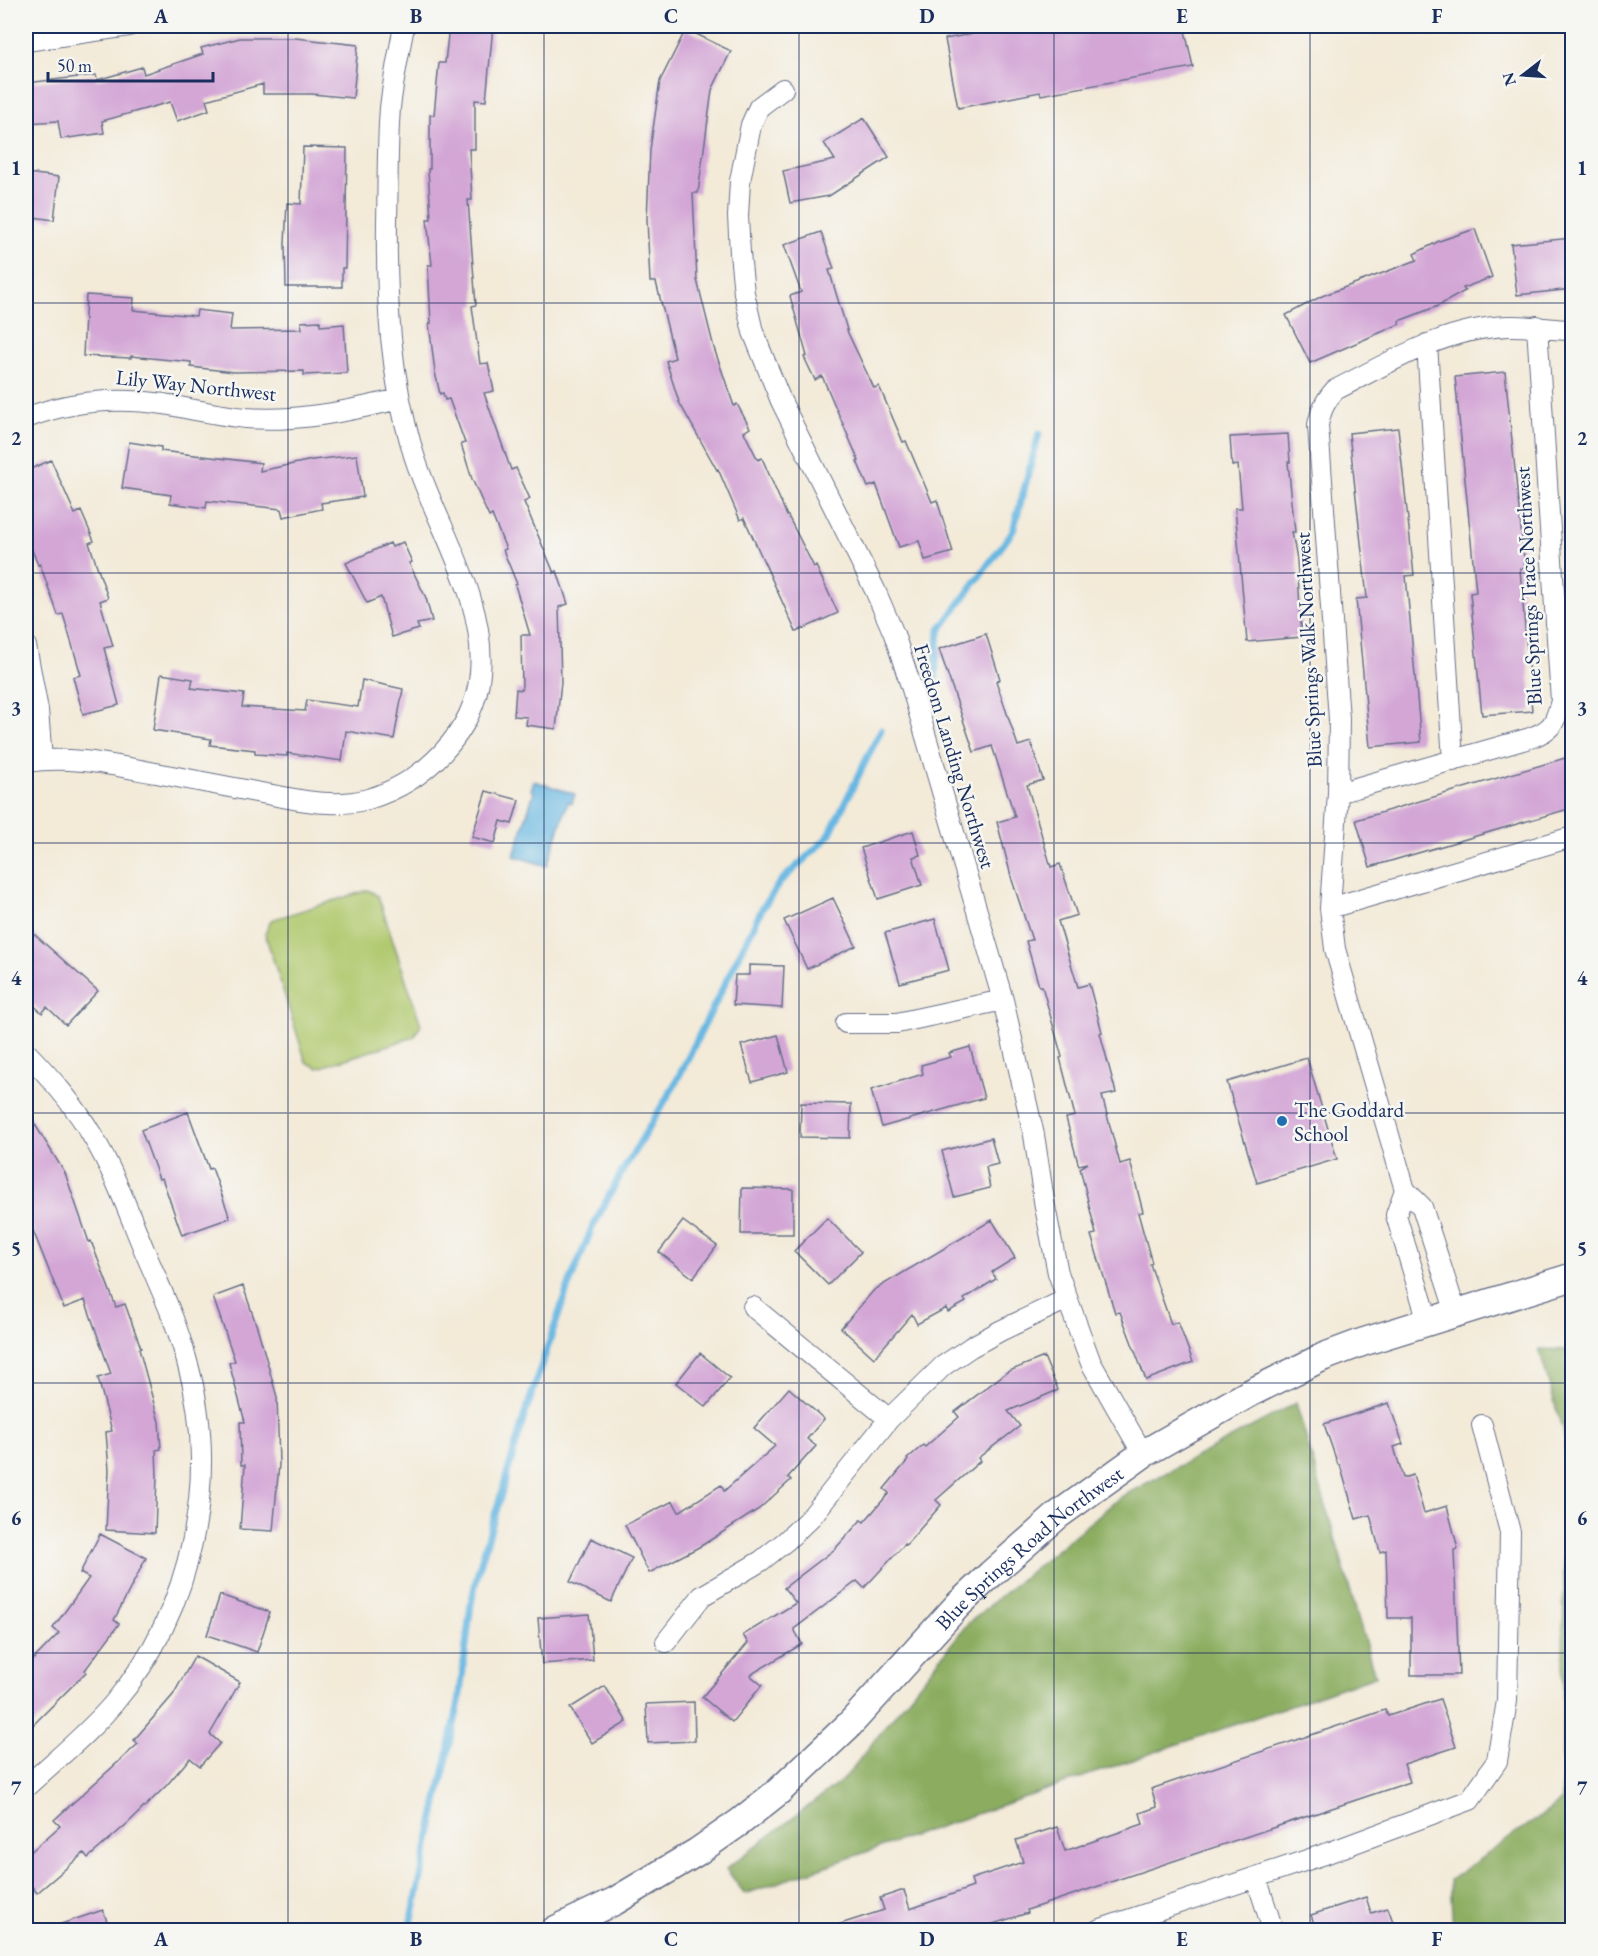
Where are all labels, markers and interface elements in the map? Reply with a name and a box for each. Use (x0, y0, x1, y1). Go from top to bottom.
text: A (153, 3, 169, 29)
text: B (410, 3, 422, 29)
text: C (664, 3, 678, 29)
text: D (919, 3, 935, 29)
text: E (1176, 3, 1188, 29)
text: F (1432, 3, 1443, 29)
scale bar (48, 45, 213, 83)
north arrow (1493, 45, 1553, 105)
text: 50 m (57, 54, 92, 77)
text: N (1497, 70, 1521, 89)
text: 1 (11, 155, 21, 181)
text: 1 (1577, 155, 1587, 181)
street label: Lily Way Northwest (115, 363, 278, 407)
text: 2 (11, 425, 22, 451)
text: 2 (1577, 425, 1588, 451)
street label: Blue Springs Trace Northwest (1508, 466, 1548, 706)
street label: Blue Springs Walk Northwest (1288, 531, 1328, 768)
street label: Freedom Landing Northwest (908, 640, 1002, 872)
text: 3 (11, 695, 21, 721)
text: 3 (1577, 695, 1587, 721)
text: 4 (11, 965, 22, 991)
text: 4 (1577, 965, 1588, 991)
place label: The Goddard School (1294, 1096, 1405, 1147)
marker: The Goddard School (1275, 1114, 1289, 1128)
text: 5 (11, 1235, 21, 1261)
text: 5 (1577, 1235, 1587, 1261)
street label: Blue Springs Road Northwest (929, 1459, 1128, 1635)
text: 6 (11, 1505, 22, 1531)
text: 6 (1577, 1505, 1588, 1531)
text: 7 (11, 1775, 22, 1801)
text: 7 (1577, 1775, 1588, 1801)
text: A (153, 1926, 169, 1952)
text: B (410, 1926, 422, 1952)
text: C (664, 1926, 678, 1952)
text: D (919, 1926, 935, 1952)
text: E (1176, 1926, 1188, 1952)
text: F (1432, 1926, 1443, 1952)

